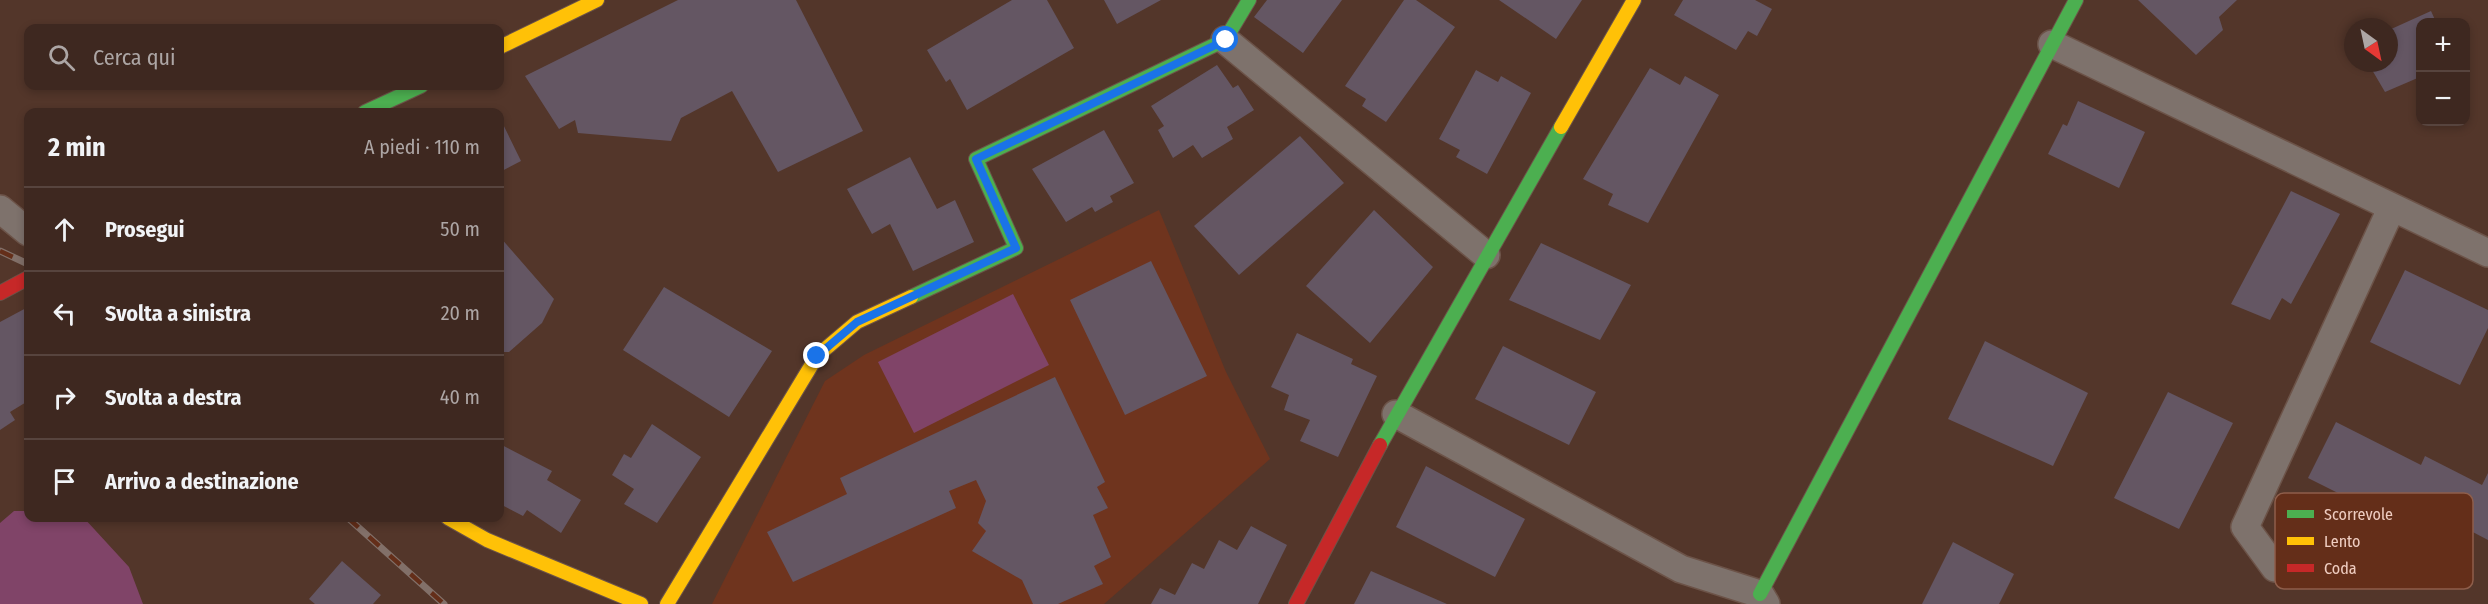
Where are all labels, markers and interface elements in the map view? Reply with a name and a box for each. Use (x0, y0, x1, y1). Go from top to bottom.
north arrow (2344, 18, 2398, 72)
map controls (2416, 18, 2470, 126)
button: + (2416, 18, 2470, 72)
search box (24, 24, 504, 90)
route start (1212, 26, 1238, 52)
icon: search (45, 41, 78, 74)
text: Cerca qui (93, 44, 176, 71)
button: − (2416, 72, 2470, 126)
text: 2 min (48, 132, 106, 163)
text: A piedi · 110 m (364, 135, 480, 159)
icon: ahead (48, 213, 81, 246)
text: Prosegui (105, 216, 184, 243)
text: 50 m (440, 217, 480, 241)
icon: left (48, 297, 81, 330)
text: Svolta a sinistra (105, 300, 251, 327)
text: 20 m (441, 301, 480, 325)
route end (803, 342, 829, 368)
icon: right (48, 381, 81, 414)
text: Svolta a destra (105, 384, 242, 411)
text: 40 m (440, 385, 480, 409)
icon: arrive (48, 465, 81, 498)
text: Arrivo a destinazione (105, 468, 299, 495)
legend (2275, 493, 2473, 589)
text: Scorrevole (2324, 505, 2393, 524)
text: Lento (2324, 532, 2360, 551)
text: Coda (2324, 559, 2357, 578)

